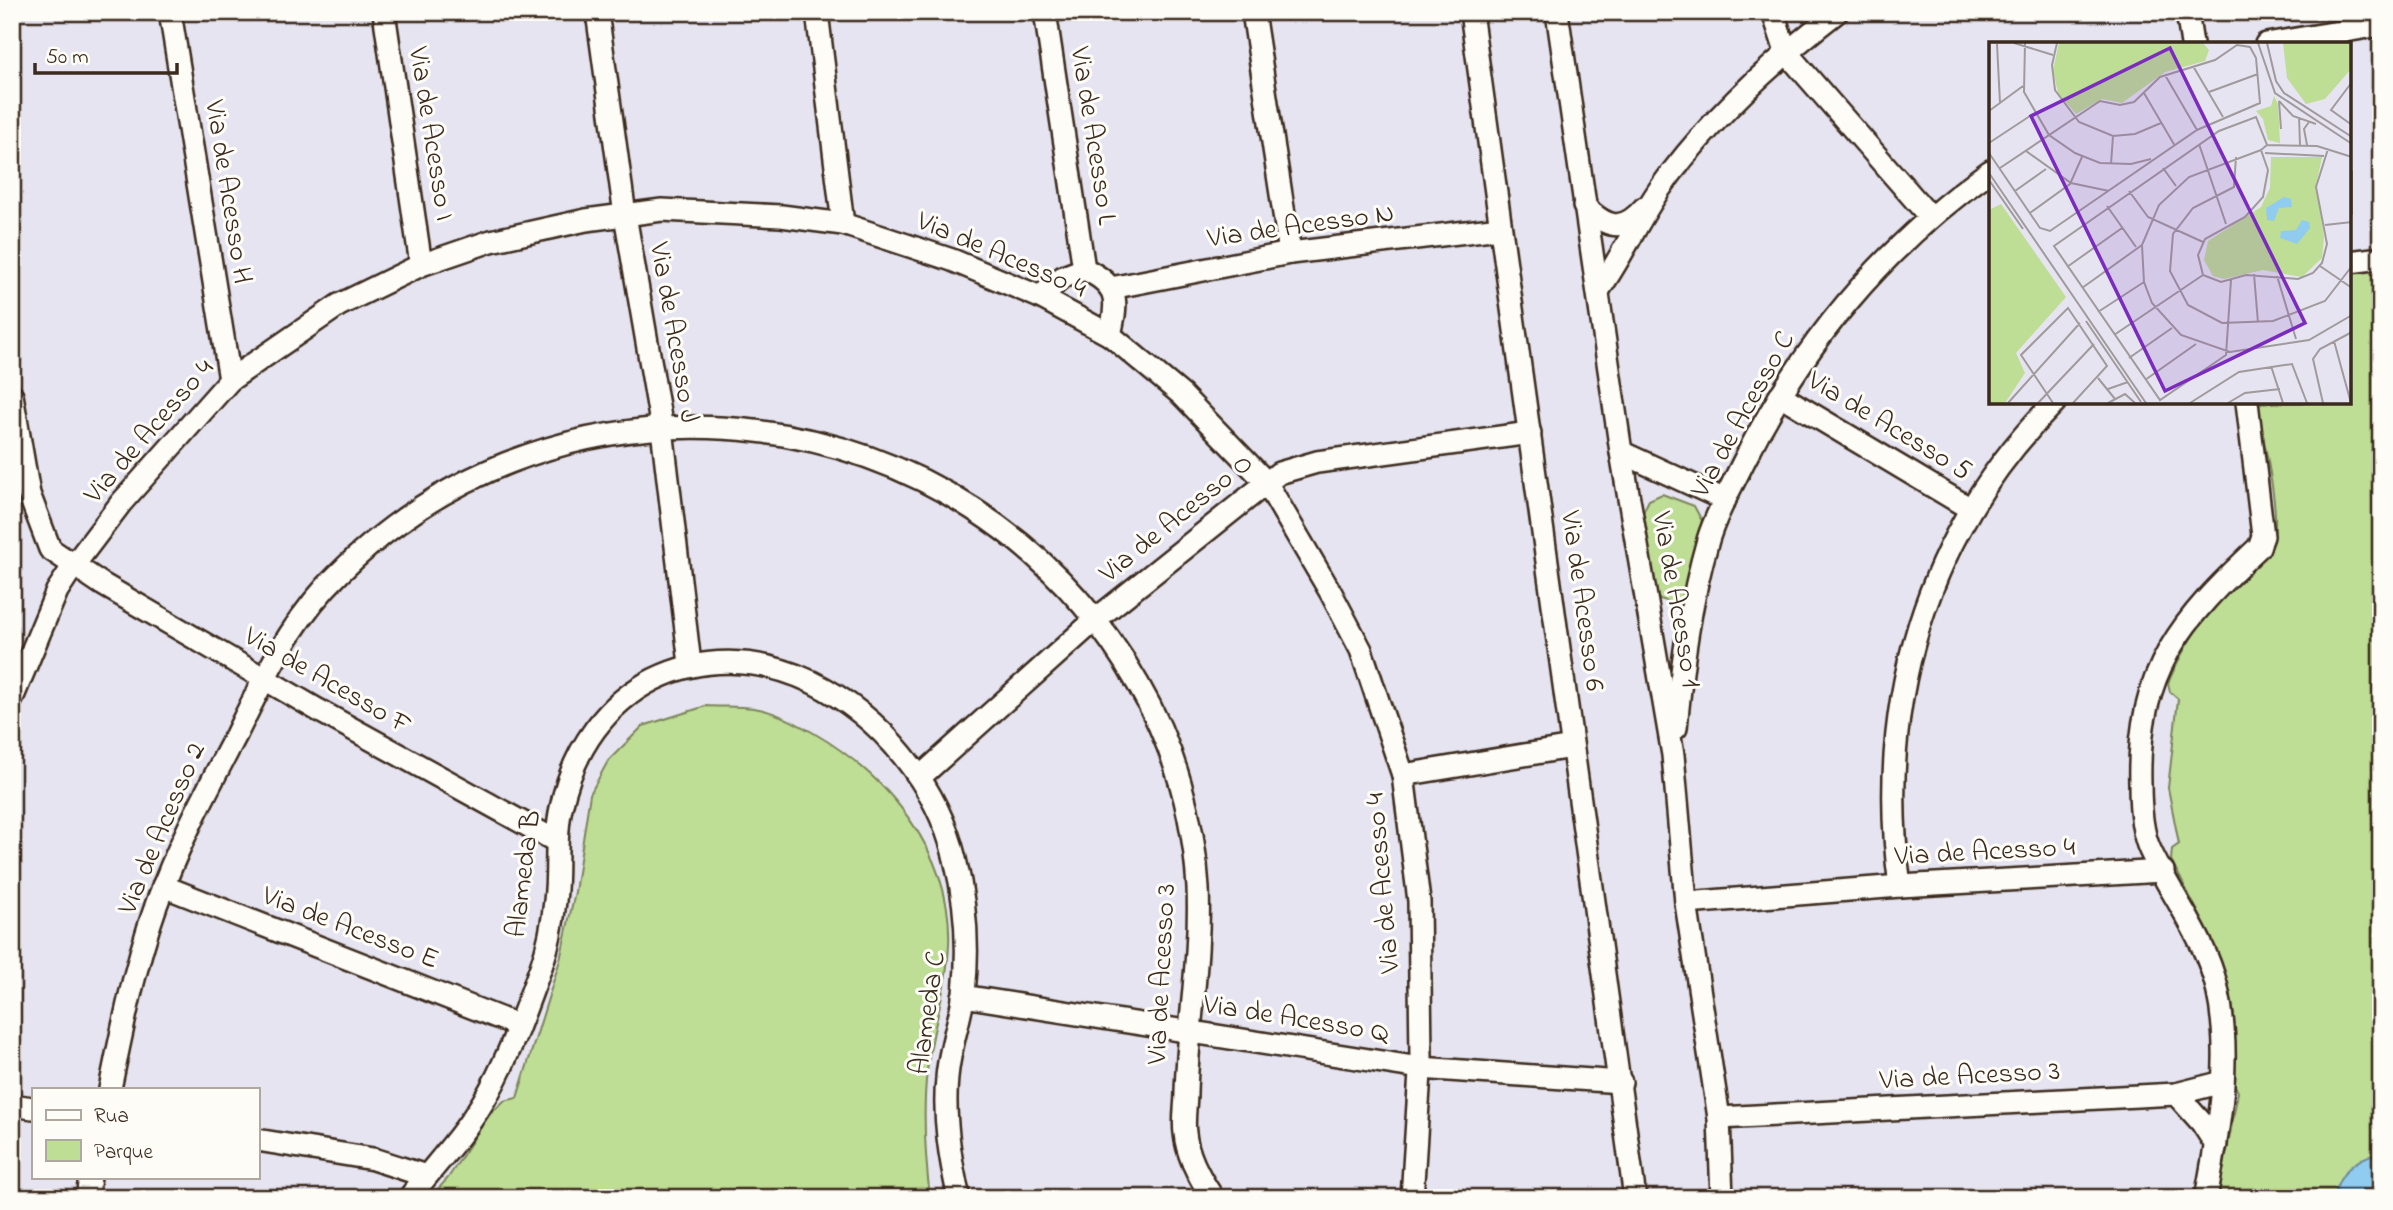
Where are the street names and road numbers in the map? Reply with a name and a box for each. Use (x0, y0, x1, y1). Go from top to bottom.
street label: Via de Acesso I (396, 43, 464, 224)
street label: Via de Acesso L (1058, 43, 1126, 229)
street label: Via de Acesso H (192, 96, 262, 287)
street label: Via de Acesso N (1204, 194, 1397, 261)
street label: Via de Acesso 4 (909, 201, 1093, 310)
street label: Via de Acesso J (637, 238, 709, 427)
street label: Via de Acesso C (1681, 324, 1807, 507)
street label: Via de Acesso 4 (75, 350, 225, 514)
street label: Via de Acesso 5 (1798, 361, 1979, 492)
street label: Via de Acesso O (1090, 444, 1263, 595)
street label: Via de Acesso 6 (1548, 507, 1614, 694)
street label: Via de Acesso 1 (1639, 508, 1711, 691)
street label: Via de Acesso F (235, 617, 418, 747)
street label: Via de Acesso 2 (108, 737, 218, 922)
street label: Via de Acesso 4 (1356, 791, 1412, 976)
street label: Alameda B (497, 808, 553, 940)
street label: Via de Acesso 4 (1893, 828, 2077, 878)
street label: Via de Acesso E (255, 876, 444, 982)
street label: Via de Acesso 3 (1138, 883, 1188, 1066)
street label: Alameda C (900, 948, 958, 1078)
street label: Via de Acesso Q (1199, 985, 1393, 1055)
street label: Via de Acesso 3 (1878, 1052, 2061, 1102)

